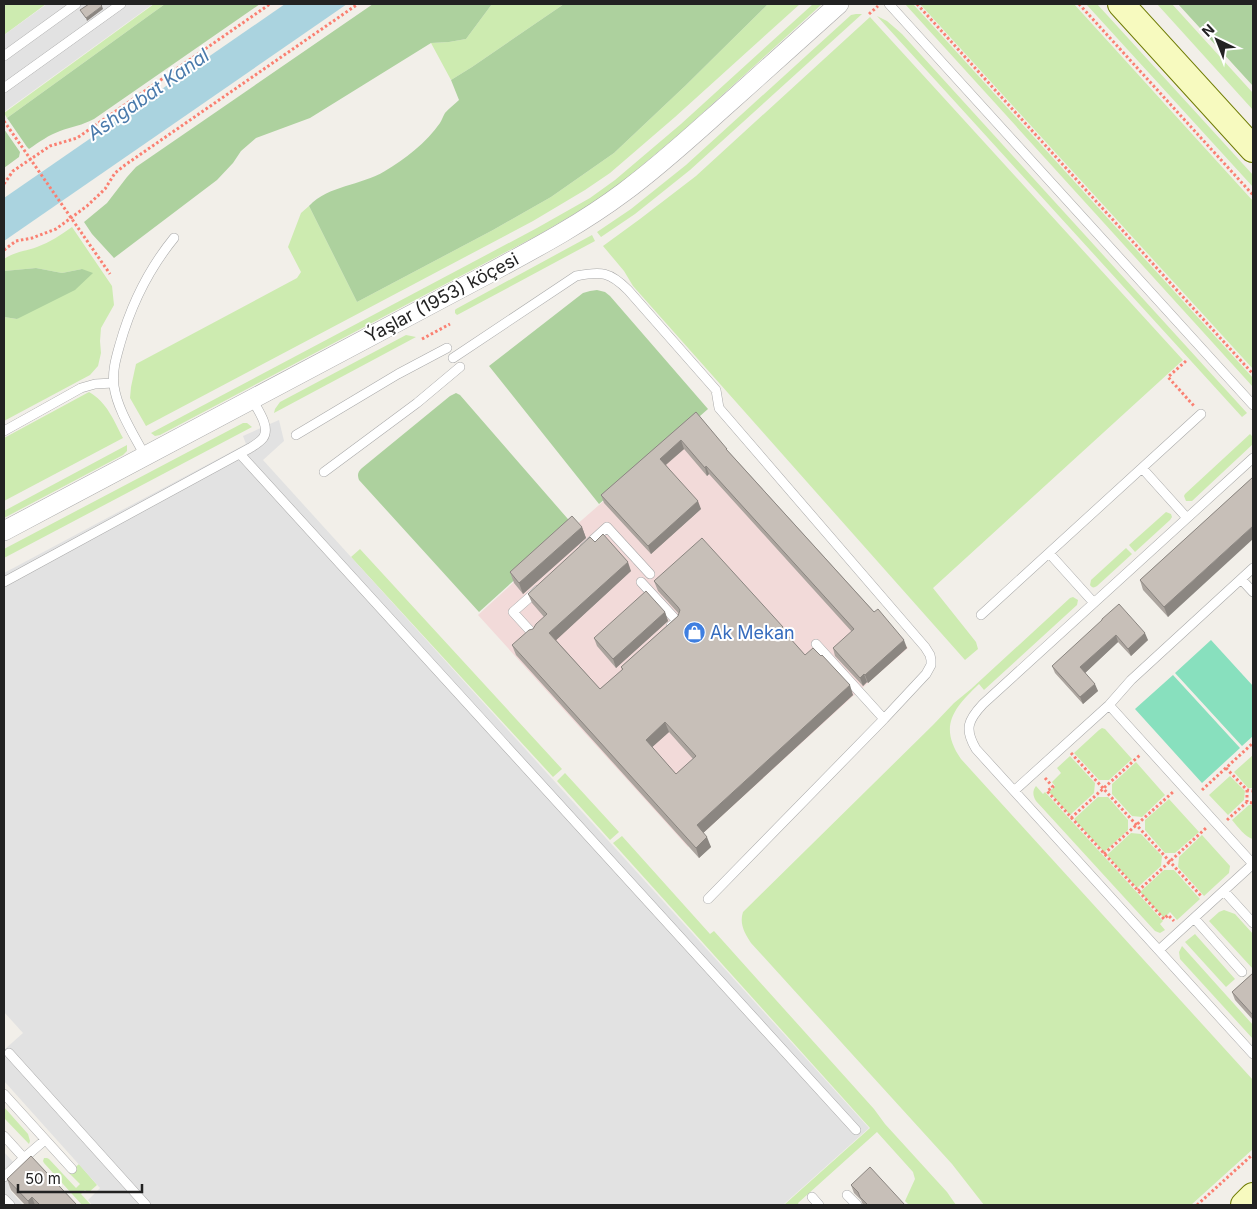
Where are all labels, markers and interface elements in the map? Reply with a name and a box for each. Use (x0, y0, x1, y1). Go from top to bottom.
north arrow (1192, 15, 1242, 65)
text: N (1198, 20, 1217, 40)
water label: Ashgabat Kanal (82, 44, 214, 146)
street label: Ýaşlar (1953) köçesi (361, 247, 522, 347)
shop icon: Ak Mekan (682, 621, 706, 645)
place label: Ak Mekan (710, 622, 795, 643)
scale bar (18, 1162, 141, 1194)
text: 50 m (25, 1169, 61, 1188)

